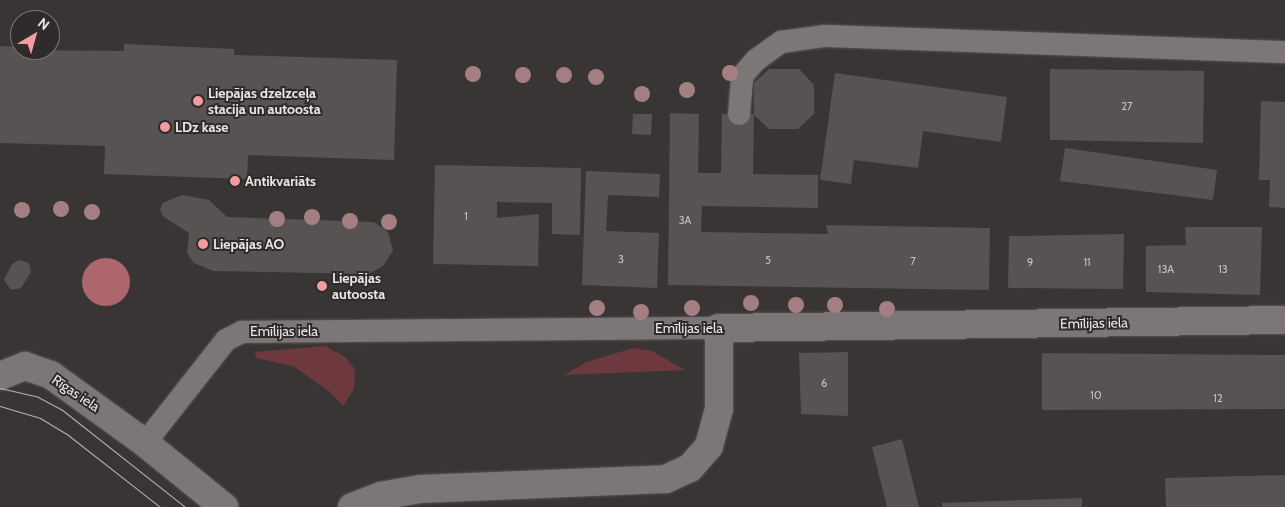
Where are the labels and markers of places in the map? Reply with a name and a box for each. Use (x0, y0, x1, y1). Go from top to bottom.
place label: Liepājas dzelzceļa stacija un autoosta (208, 85, 321, 118)
marker: Liepājas dzelzceļa stacija un autoosta (192, 95, 204, 107)
place label: LDz kase (175, 119, 229, 135)
marker: LDz kase (159, 121, 171, 133)
place label: Antikvariāts (245, 173, 316, 189)
marker: Antikvariāts (229, 175, 241, 187)
place label: Liepājas AO (213, 236, 284, 252)
marker: Liepājas AO (197, 238, 209, 250)
place label: Liepājas autoosta (332, 270, 385, 302)
marker: Liepājas autoosta (316, 280, 328, 292)

